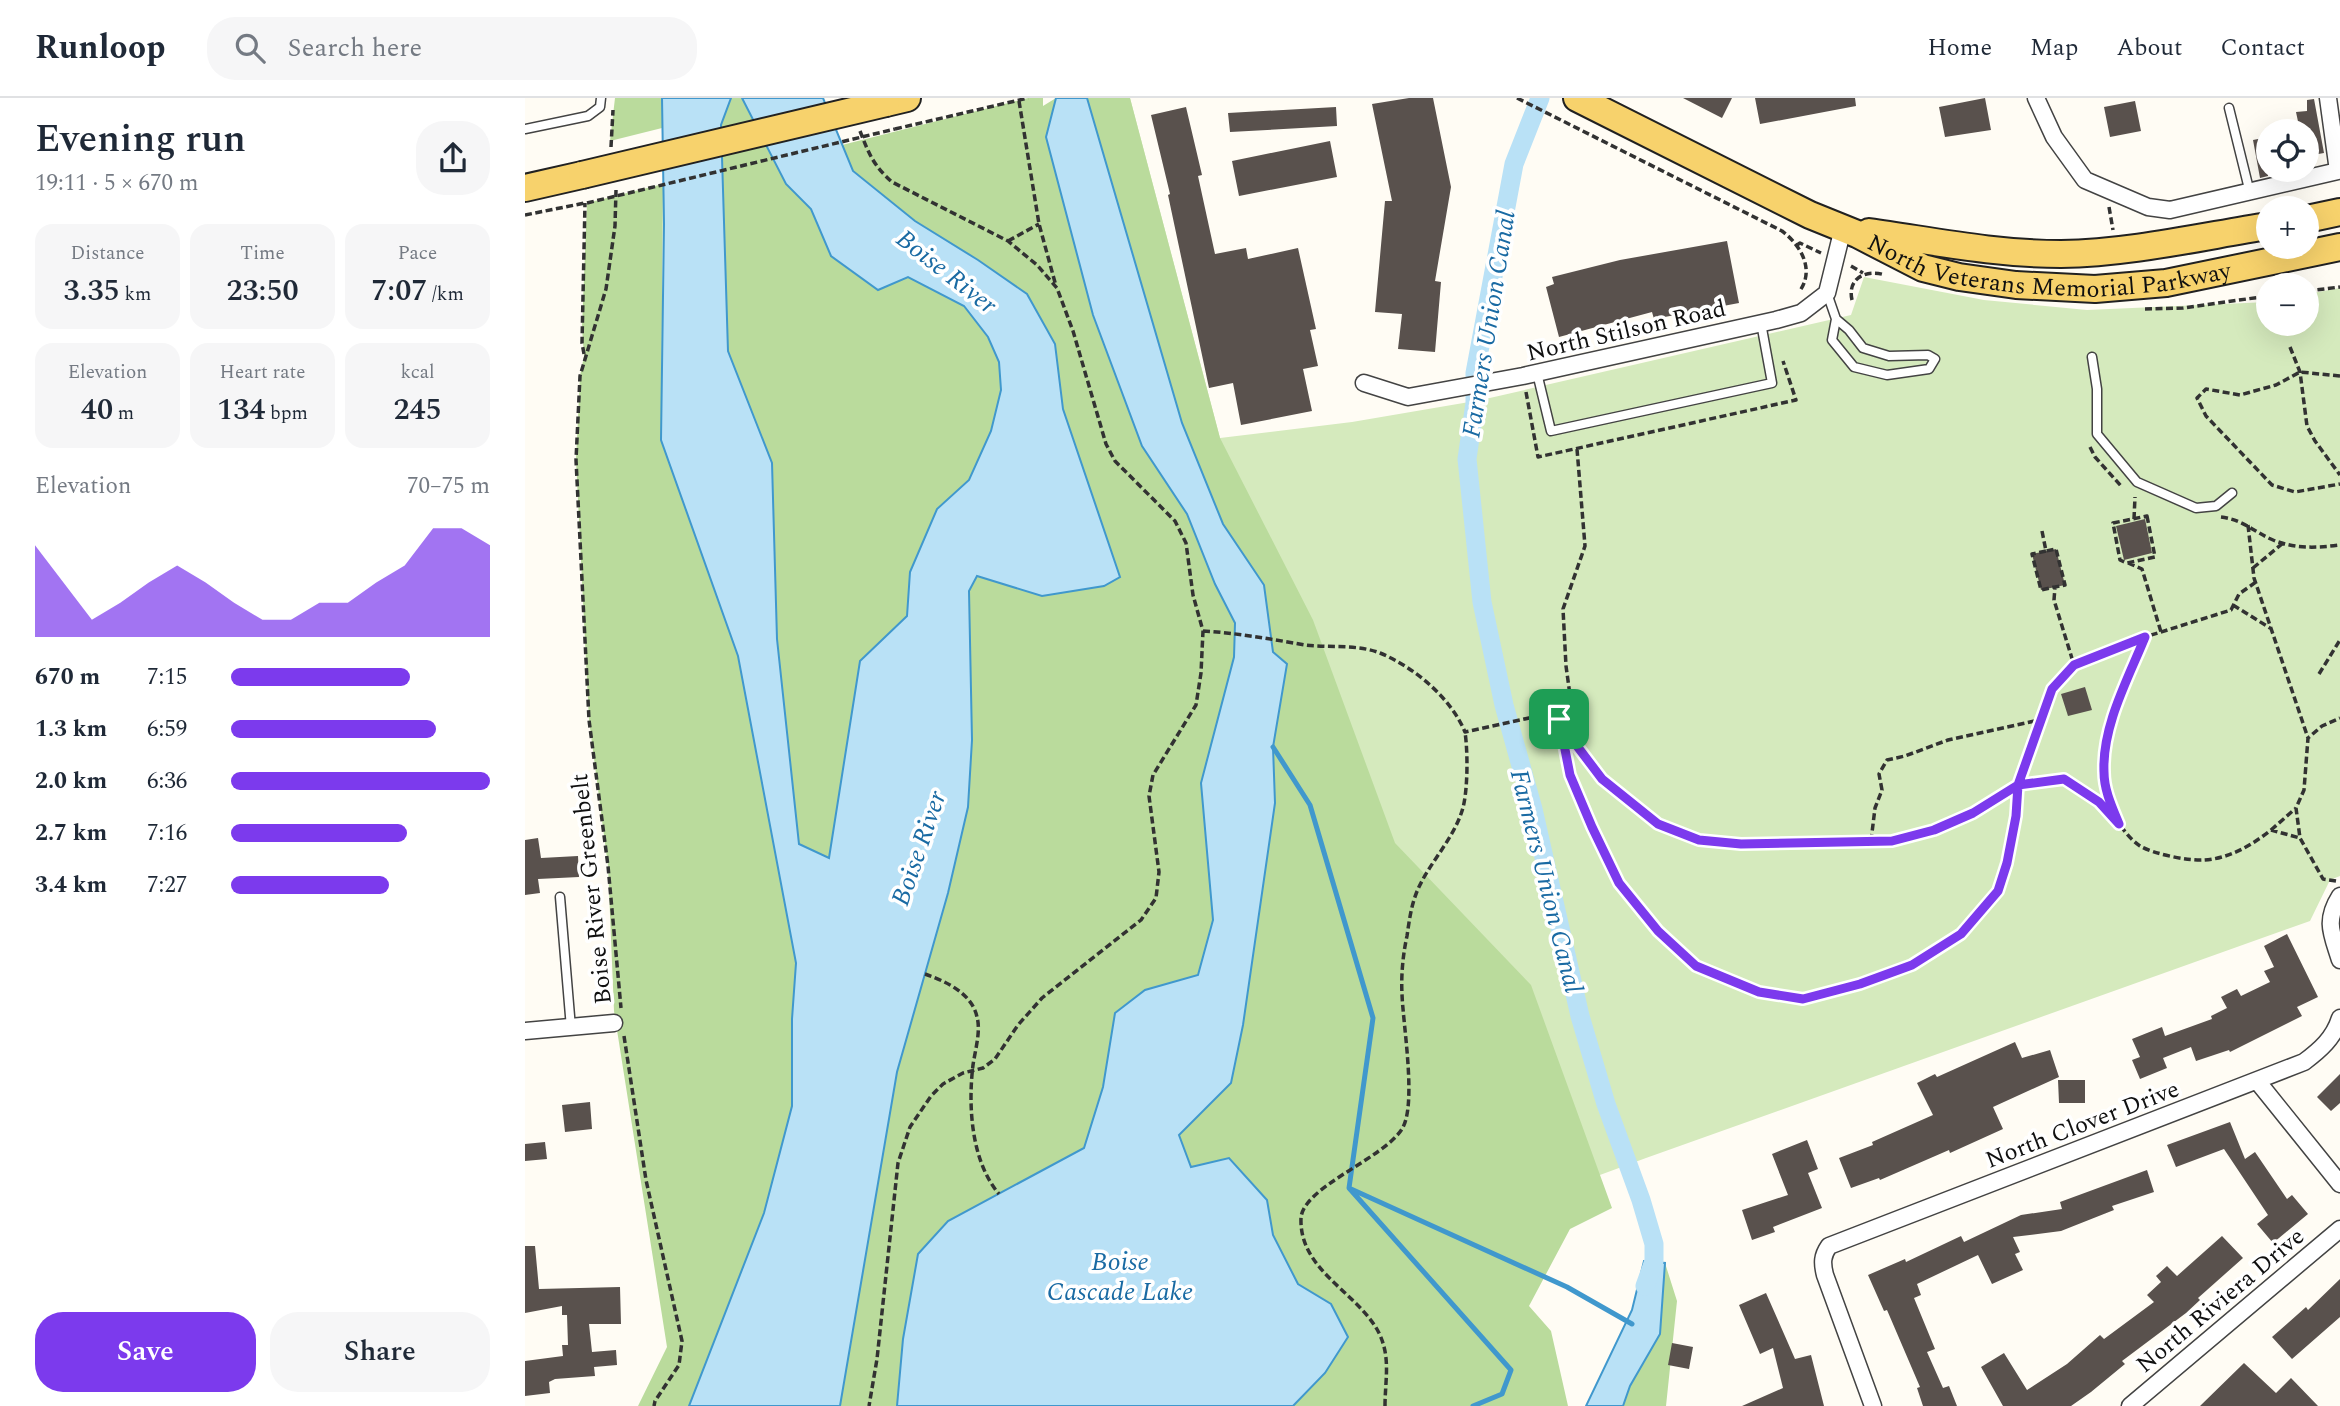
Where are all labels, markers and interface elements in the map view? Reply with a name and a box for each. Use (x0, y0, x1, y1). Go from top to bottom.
search box (207, 17, 697, 80)
text: Runloop (35, 23, 165, 73)
text: Search here (287, 28, 422, 68)
icon: search (231, 29, 269, 67)
text: Home (1927, 30, 1992, 66)
text: Map (2030, 30, 2078, 66)
text: About (2116, 30, 2182, 66)
text: Contact (2220, 30, 2305, 66)
text: Evening run (35, 111, 246, 169)
map controls (2256, 119, 2319, 336)
button: locate (2256, 119, 2319, 182)
button: share (416, 121, 490, 195)
text: 19:11 · 5 × 670 m (35, 166, 199, 201)
button: + (2256, 196, 2319, 259)
water label: Farmers Union Canal (1451, 207, 1527, 441)
water label: Boise River (887, 219, 1006, 325)
street label: North Veterans Memorial Parkway (1861, 225, 2236, 308)
text: Distance (70, 239, 145, 268)
text: Time (240, 239, 285, 268)
text: Pace (398, 239, 437, 268)
text: 3.35 (64, 268, 120, 314)
text: 23:50 (226, 268, 299, 314)
text: 7:07 (371, 268, 427, 314)
button: − (2256, 273, 2319, 336)
text: km (120, 280, 151, 309)
text: /km (427, 280, 464, 309)
street label: North Stilson Road (1523, 291, 1729, 371)
text: Elevation (68, 358, 147, 387)
text: Heart rate (220, 358, 305, 387)
text: kcal (400, 358, 435, 387)
text: 40 (81, 387, 113, 433)
text: 134 (217, 387, 265, 433)
text: 245 (393, 387, 442, 433)
text: m (113, 399, 134, 428)
text: bpm (265, 399, 308, 428)
text: Elevation (35, 469, 131, 504)
text: 70–75 m (407, 469, 490, 504)
text: 670 m (35, 660, 100, 695)
text: 7:15 (147, 660, 187, 695)
pin (1529, 689, 1589, 749)
icon: arrive (1540, 700, 1578, 738)
text: 1.3 km (35, 712, 107, 747)
text: 6:59 (147, 712, 187, 747)
text: 2.0 km (35, 764, 107, 799)
text: 6:36 (147, 764, 187, 799)
water label: Farmers Union Canal (1499, 765, 1593, 998)
street label: Boise River Greenbelt (562, 772, 622, 1006)
water label: Boise River (881, 784, 958, 911)
text: 2.7 km (35, 816, 107, 851)
text: 7:16 (147, 816, 187, 851)
text: 3.4 km (35, 868, 107, 903)
text: 7:27 (147, 868, 187, 903)
street label: North Clover Drive (1980, 1071, 2185, 1178)
street label: North Riviera Drive (2128, 1219, 2313, 1382)
water label: Boise Cascade Lake (1047, 1242, 1193, 1312)
button: Save (35, 1312, 256, 1392)
button: Share (270, 1312, 490, 1392)

